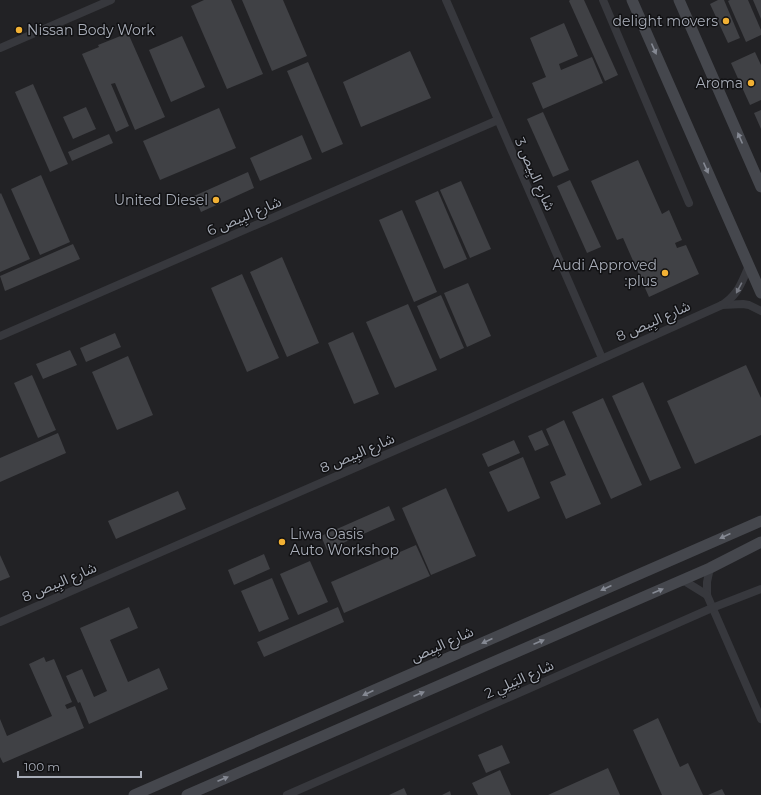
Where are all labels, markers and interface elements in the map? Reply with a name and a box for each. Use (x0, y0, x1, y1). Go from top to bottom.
place label: delight movers (612, 12, 718, 30)
marker: delight movers (721, 16, 731, 26)
place label: Nissan Body Work (27, 21, 155, 39)
marker: Nissan Body Work (14, 25, 24, 35)
one-way arrow (651, 43, 657, 55)
place label: Aroma (696, 74, 743, 92)
marker: Aroma (746, 78, 756, 88)
one-way arrow (737, 133, 743, 144)
street label: شارع البِيص 3 (509, 135, 559, 214)
one-way arrow (703, 162, 709, 174)
place label: United Diesel (114, 191, 208, 209)
street label: شارع البِيص 6 (204, 192, 285, 242)
marker: United Diesel (211, 195, 221, 205)
place label: Audi Approved :plus (552, 256, 657, 290)
marker: Audi Approved :plus (660, 268, 670, 278)
one-way arrow (735, 282, 742, 294)
street label: شارع البِيص 8 (613, 297, 694, 347)
street label: شارع البِيص 8 (317, 429, 398, 479)
place label: Liwa Oasis Auto Workshop (290, 525, 399, 559)
one-way arrow (720, 533, 731, 539)
marker: Liwa Oasis Auto Workshop (277, 537, 287, 547)
street label: شارع البِيص 8 (19, 558, 100, 608)
one-way arrow (600, 586, 612, 592)
one-way arrow (652, 587, 664, 593)
street label: شارع البِيص (408, 622, 477, 668)
one-way arrow (481, 638, 493, 644)
one-way arrow (533, 639, 545, 645)
street label: شارع البَيلِي 2 (482, 656, 557, 704)
one-way arrow (362, 689, 374, 696)
one-way arrow (414, 691, 425, 697)
scale bar (18, 753, 141, 779)
text: 100 m (24, 759, 60, 774)
one-way arrow (217, 776, 229, 783)

